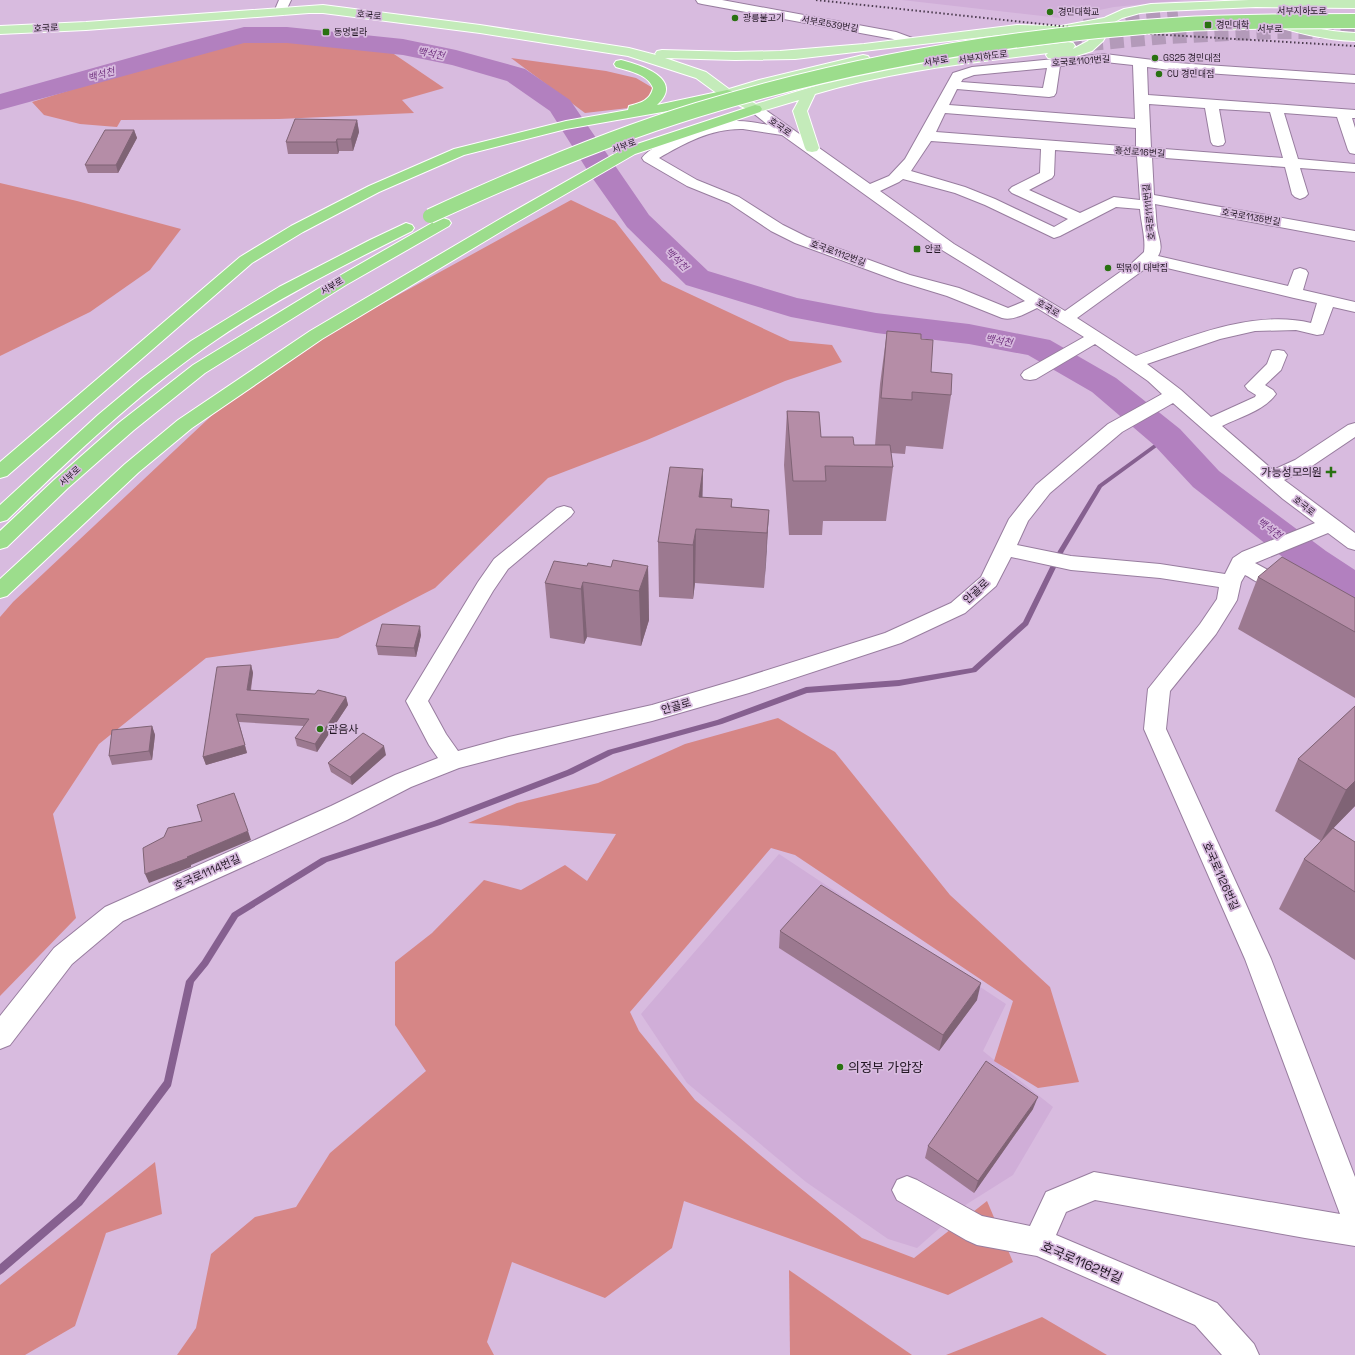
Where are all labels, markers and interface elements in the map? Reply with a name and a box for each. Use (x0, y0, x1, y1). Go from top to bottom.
street label: 서부지하도로 (1277, 5, 1327, 17)
place label: 경민대학교 (1058, 6, 1099, 18)
marker: 경민대학교 (1045, 7, 1055, 17)
street label: 호국로 (356, 8, 382, 22)
place label: 광릉불고기 (743, 12, 784, 24)
marker: 광릉불고기 (730, 13, 740, 23)
street label: 서부로539번길 (801, 13, 859, 35)
place label: 경민대학 (1216, 19, 1250, 31)
marker: 경민대학 (1203, 20, 1213, 30)
street label: 호국로 (33, 21, 59, 35)
street label: 서부로 (1258, 23, 1282, 35)
place label: 동명빌라 (334, 26, 368, 38)
marker: 동명빌라 (321, 27, 331, 37)
water label: 백석천 (416, 44, 447, 63)
street label: 서부지하도로 (958, 48, 1008, 66)
place label: GS25 경민대점 (1163, 52, 1221, 64)
street label: 서부로 (923, 53, 949, 69)
street label: 호국로1101번길 (1051, 53, 1111, 69)
marker: GS25 경민대점 (1150, 53, 1160, 63)
water label: 백석천 (86, 64, 118, 84)
place label: CU 경민대점 (1167, 68, 1214, 80)
marker: CU 경민대점 (1154, 69, 1164, 79)
street label: 호국로 (766, 115, 794, 139)
street label: 서부로 (610, 136, 638, 156)
street label: 흥선로16번길 (1114, 144, 1166, 160)
street label: 호국로1111번길 (1140, 183, 1158, 241)
street label: 호국로1135번길 (1221, 206, 1281, 228)
street label: 호국로1112번길 (809, 237, 867, 269)
place label: 안골 (925, 243, 942, 255)
marker: 안골 (912, 244, 922, 254)
water label: 백석천 (662, 245, 692, 275)
place label: 떡볶이 대박집 (1116, 262, 1168, 274)
marker: 떡볶이 대박집 (1103, 263, 1113, 273)
street label: 서부로 (318, 274, 346, 298)
street label: 호국로 (1034, 296, 1062, 320)
water label: 백석천 (984, 332, 1015, 350)
street label: 서부로 (57, 463, 83, 489)
place label: 가능성모의원 (1261, 465, 1322, 479)
marker: 가능성모의원 (1325, 466, 1337, 478)
street label: 호국로 (1291, 494, 1317, 518)
water label: 백석천 (1255, 515, 1286, 543)
street label: 안골로 (960, 576, 992, 606)
street label: 안골로 (659, 695, 693, 717)
place label: 관음사 (328, 722, 358, 736)
marker: 관음사 (315, 724, 325, 734)
street label: 호국로1126번길 (1200, 840, 1242, 912)
street label: 호국로1114번길 (172, 851, 242, 893)
place label: 의정부 가압장 (848, 1059, 923, 1076)
marker: 의정부 가압장 (835, 1062, 845, 1072)
street label: 호국로1162번길 (1039, 1238, 1125, 1287)

